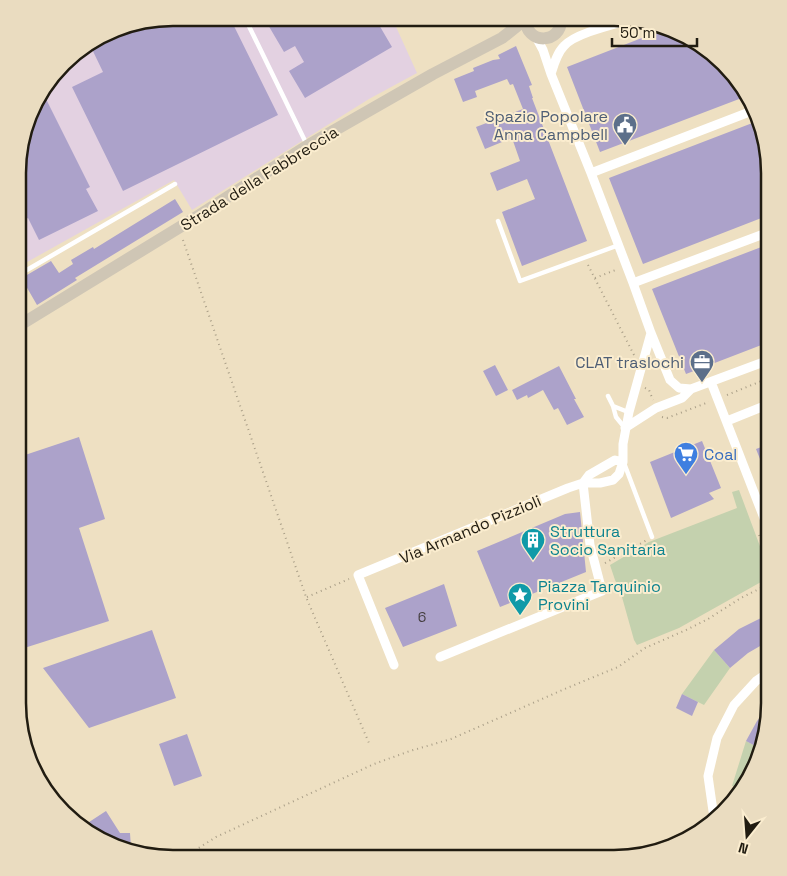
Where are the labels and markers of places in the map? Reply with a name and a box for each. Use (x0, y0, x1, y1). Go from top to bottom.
place label: Spazio Popolare Anna Campbell (485, 106, 608, 145)
public building icon: Spazio Popolare Anna Campbell (612, 112, 638, 146)
office icon: CLAT traslochi (689, 349, 715, 383)
place label: CLAT traslochi (575, 352, 684, 373)
supermarket icon: Coal (673, 441, 699, 475)
place label: Coal (704, 444, 737, 465)
place label: Struttura Socio Sanitaria (550, 521, 666, 560)
building icon: Struttura Socio Sanitaria (520, 527, 546, 561)
place label: Piazza Tarquinio Provini (538, 576, 661, 615)
place icon: Piazza Tarquinio Provini (507, 582, 533, 616)

